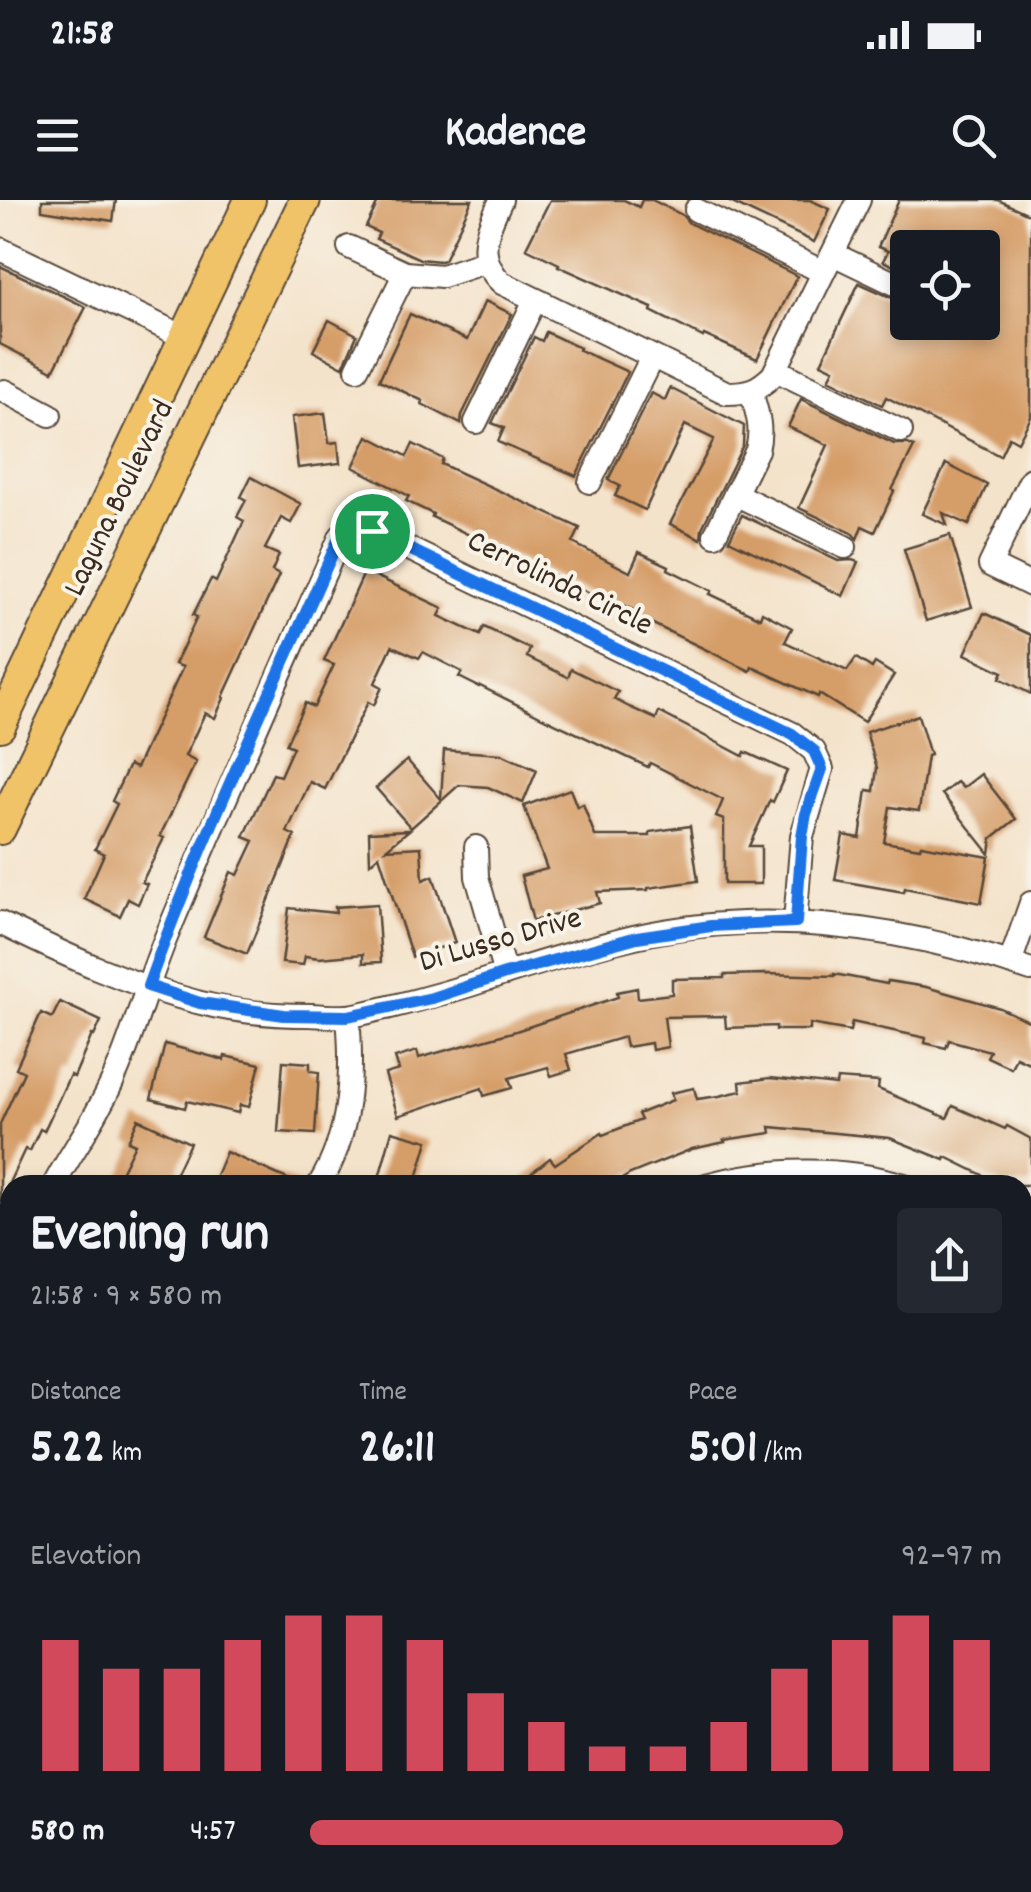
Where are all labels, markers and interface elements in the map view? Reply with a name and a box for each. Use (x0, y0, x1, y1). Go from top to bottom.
text: 21:58 (50, 8, 114, 63)
text: Kadence (445, 103, 586, 167)
icon: menu (30, 108, 85, 163)
icon: search (946, 108, 1001, 163)
map controls (890, 230, 1000, 340)
button: locate (890, 230, 1000, 340)
street label: Laguna Boulevard (54, 393, 188, 605)
pin (330, 489, 415, 574)
icon: arrive (345, 504, 400, 559)
street label: Cerrolinda Circle (458, 520, 660, 650)
street label: Di Lusso Drive (415, 897, 587, 987)
text: Evening run (30, 1198, 269, 1277)
button: share (897, 1208, 1002, 1313)
text: 21:58 · 9 × 580 m (30, 1275, 222, 1321)
text: Distance (30, 1374, 121, 1414)
text: Time (359, 1374, 407, 1414)
text: Pace (688, 1374, 737, 1414)
text: 5.22 (30, 1414, 105, 1486)
text: 26:11 (359, 1414, 436, 1486)
text: 5:01 (688, 1414, 758, 1486)
text: km (105, 1435, 142, 1475)
text: /km (758, 1435, 803, 1475)
text: Elevation (30, 1535, 141, 1581)
text: 92–97 m (901, 1535, 1002, 1581)
text: 580 m (30, 1810, 104, 1856)
text: 4:57 (190, 1810, 236, 1856)

